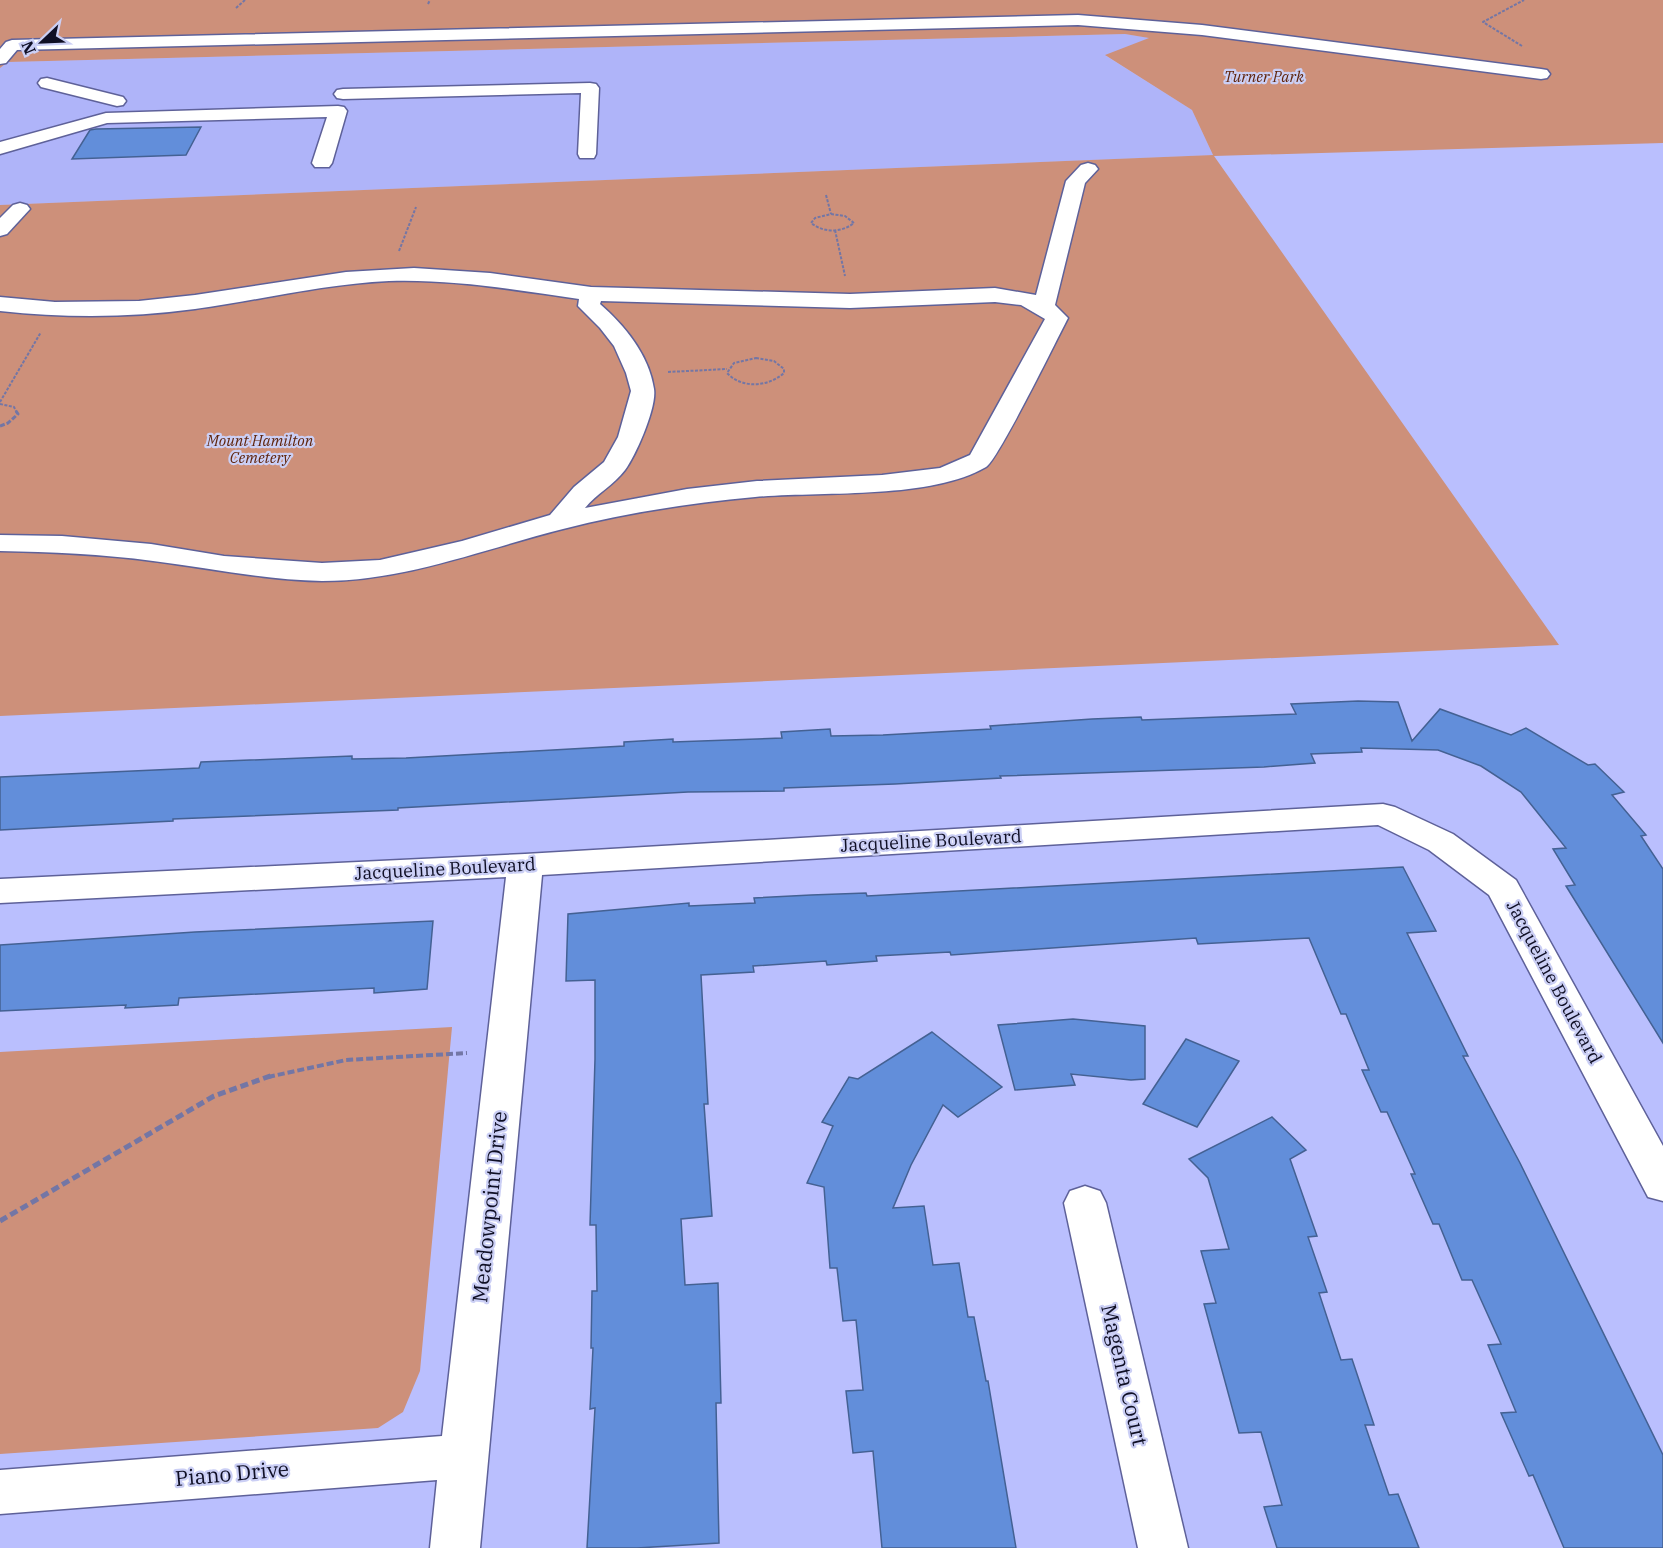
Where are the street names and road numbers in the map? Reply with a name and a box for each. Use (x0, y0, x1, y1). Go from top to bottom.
street label: Jacqueline Boulevard (840, 824, 1022, 857)
street label: Jacqueline Boulevard (354, 852, 536, 885)
street label: Jacqueline Boulevard (1502, 896, 1607, 1067)
street label: Meadowpoint Drive (465, 1110, 513, 1304)
street label: Magenta Court (1095, 1301, 1155, 1448)
street label: Piano Drive (174, 1454, 290, 1492)

